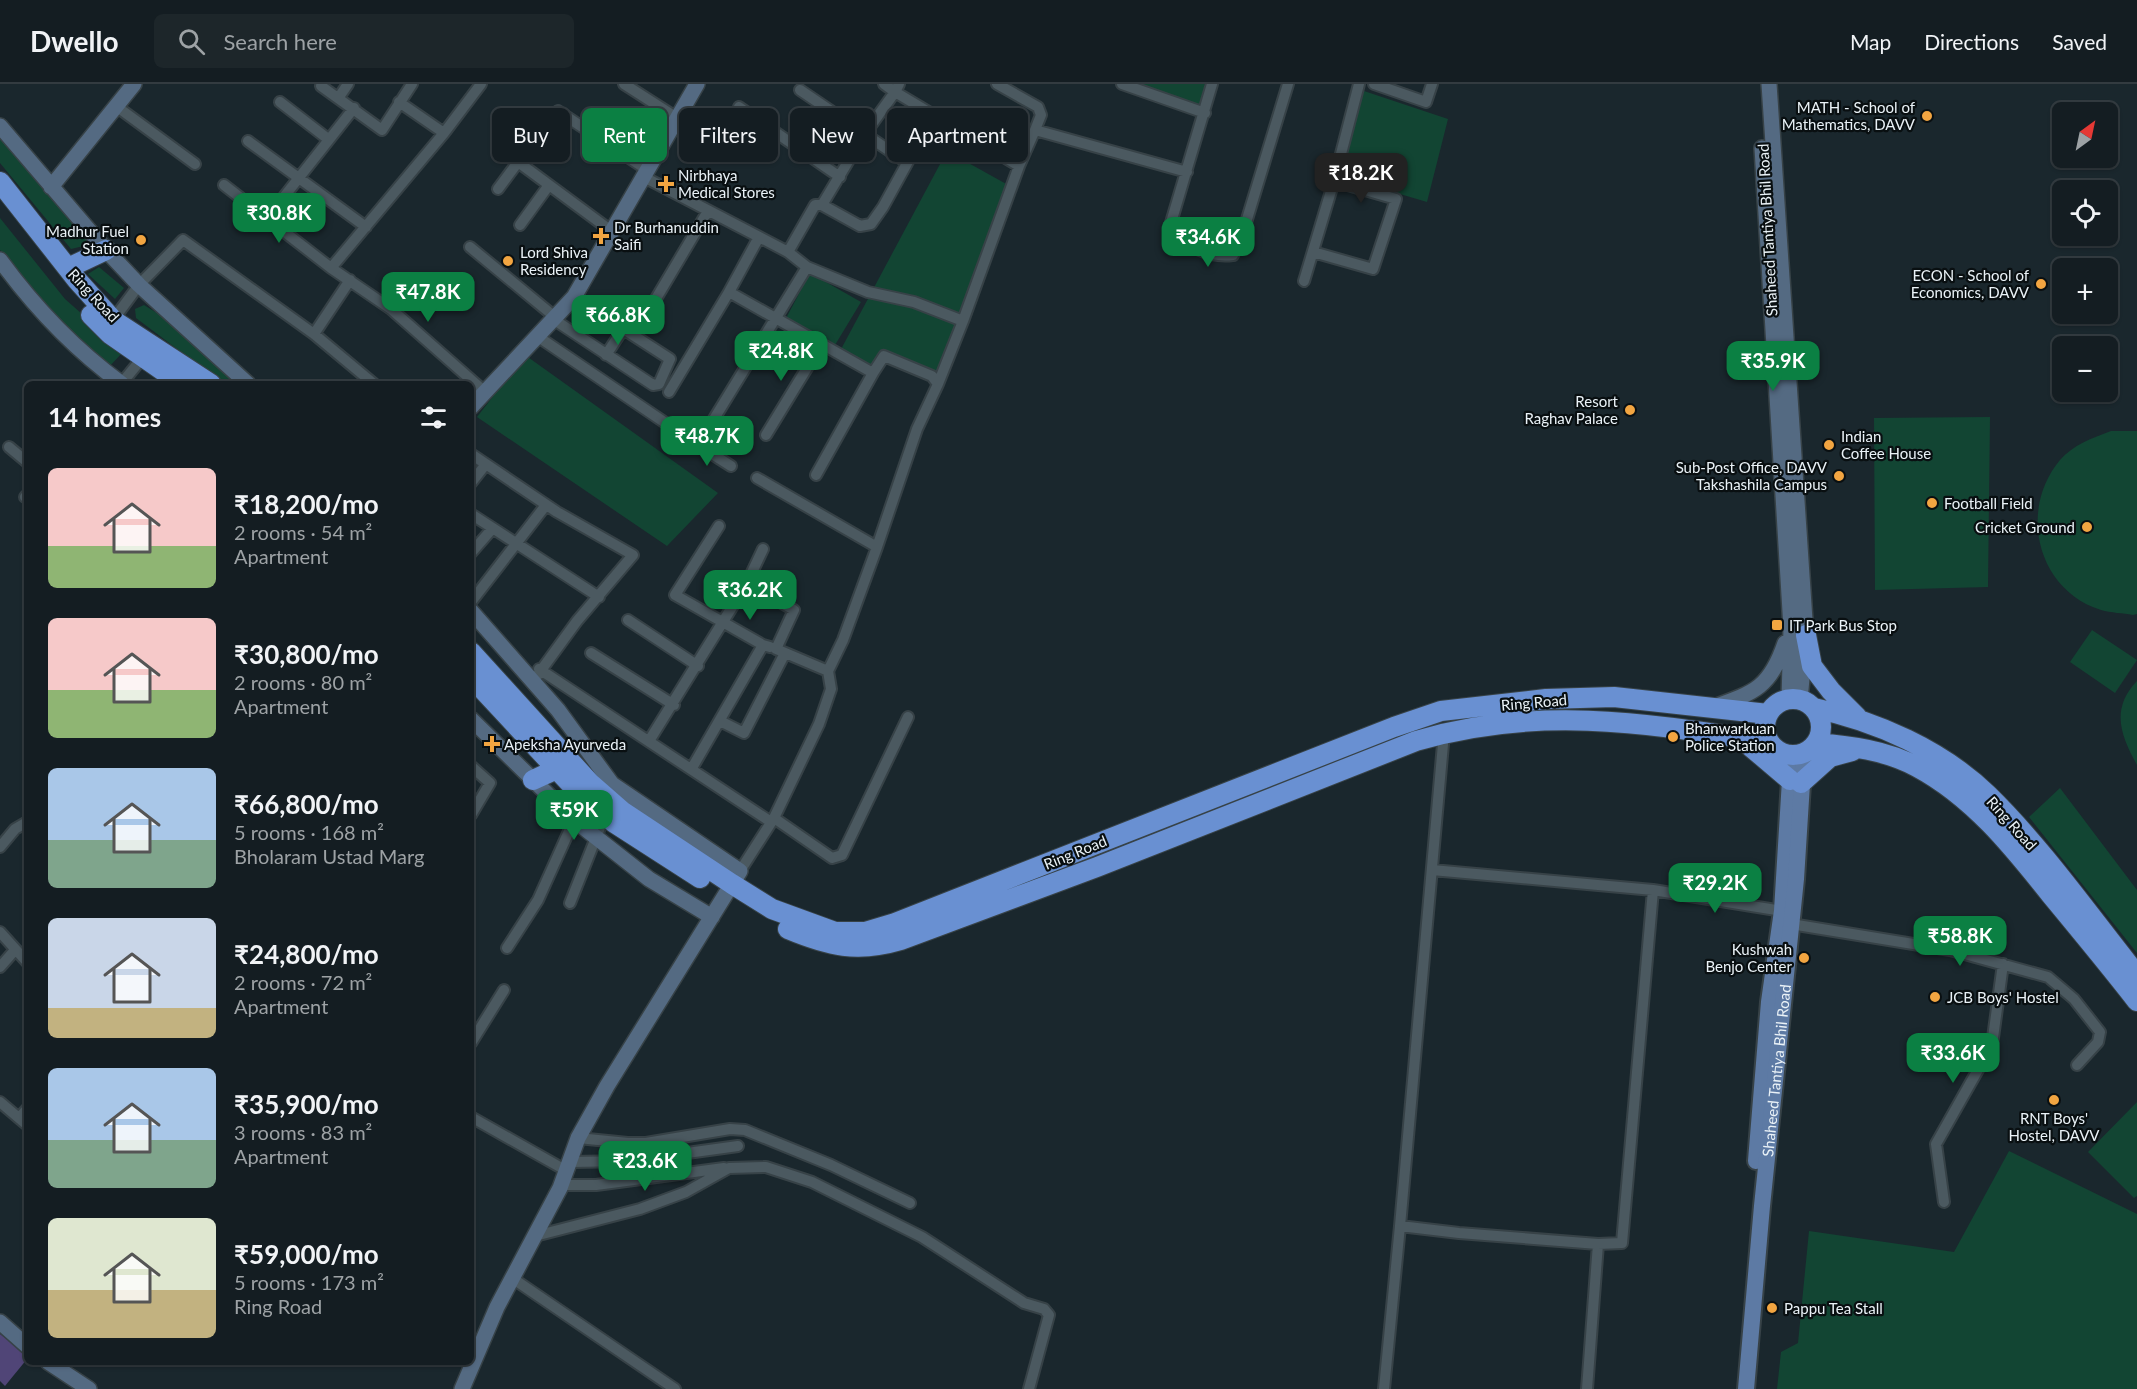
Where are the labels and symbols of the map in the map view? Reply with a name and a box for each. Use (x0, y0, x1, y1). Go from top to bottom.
place label: MATH - School of Mathematics, DAVV (1782, 98, 1916, 133)
north arrow (2052, 102, 2118, 168)
marker: MATH - School of Mathematics, DAVV (1920, 109, 1934, 123)
street label: Shaheed Tantiya Bhil Road (1753, 143, 1781, 317)
pin: ₹18.2K (1312, 153, 1410, 204)
place label: Nirbhaya Medical Stores (678, 166, 775, 201)
marker: Nirbhaya Medical Stores (659, 177, 673, 191)
pin: ₹30.8K (230, 193, 328, 244)
pin: ₹34.6K (1159, 217, 1257, 268)
place label: Dr Burhanuddin Saifi (614, 218, 719, 253)
place label: Madhur Fuel Station (46, 222, 129, 257)
marker: Dr Burhanuddin Saifi (592, 227, 610, 245)
marker: Madhur Fuel Station (134, 233, 148, 247)
place label: Lord Shiva Residency (520, 243, 588, 278)
marker: Lord Shiva Residency (501, 254, 515, 268)
street label: Ring Road (65, 265, 123, 325)
place label: ECON - School of Economics, DAVV (1911, 266, 2030, 301)
pin: ₹47.8K (379, 272, 477, 323)
marker: ECON - School of Economics, DAVV (2034, 277, 2048, 291)
pin: ₹66.8K (569, 295, 667, 346)
pin: ₹24.8K (732, 331, 830, 382)
pin: ₹35.9K (1724, 341, 1822, 392)
place label: Resort Raghav Palace (1524, 392, 1619, 427)
marker: Resort Raghav Palace (1623, 403, 1637, 417)
pin: ₹48.7K (658, 416, 756, 467)
place label: Indian Coffee House (1841, 427, 1931, 462)
marker: Indian Coffee House (1822, 438, 1836, 452)
place label: Sub-Post Office, DAVV Takshashila Campus (1676, 458, 1828, 493)
marker: Sub-Post Office, DAVV Takshashila Campus (1832, 469, 1846, 483)
place label: Football Field (1944, 494, 2033, 512)
marker: Football Field (1925, 496, 1939, 510)
place label: Cricket Ground (1975, 518, 2075, 536)
marker: Cricket Ground (2080, 520, 2094, 534)
pin: ₹36.2K (701, 570, 799, 621)
place label: IT Park Bus Stop (1789, 616, 1897, 634)
marker: IT Park Bus Stop (1770, 618, 1784, 632)
street label: Ring Road (1500, 690, 1568, 714)
place label: Bhanwarkuan Police Station (1685, 719, 1775, 754)
marker: Bhanwarkuan Police Station (1666, 730, 1680, 744)
place label: Apeksha Ayurveda (504, 735, 626, 753)
marker: Apeksha Ayurveda (485, 737, 499, 751)
pin: ₹59K (538, 790, 610, 841)
street label: Ring Road (1983, 792, 2041, 854)
street label: Ring Road (1041, 831, 1109, 873)
pin: ₹29.2K (1666, 863, 1764, 914)
pin: ₹58.8K (1911, 916, 2009, 967)
place label: Kushwah Benjo Center (1705, 940, 1793, 975)
marker: Kushwah Benjo Center (1797, 951, 1811, 965)
street label: Shaheed Tantiya Bhil Road (1758, 983, 1794, 1157)
place label: JCB Boys' Hostel (1947, 988, 2059, 1006)
marker: JCB Boys' Hostel (1928, 990, 1942, 1004)
pin: ₹33.6K (1904, 1033, 2002, 1084)
marker: RNT Boys' Hostel, DAVV (2047, 1093, 2061, 1107)
place label: RNT Boys' Hostel, DAVV (2008, 1109, 2100, 1144)
pin: ₹23.6K (596, 1141, 694, 1192)
place label: Pappu Tea Stall (1784, 1299, 1883, 1317)
marker: Pappu Tea Stall (1765, 1301, 1779, 1315)

